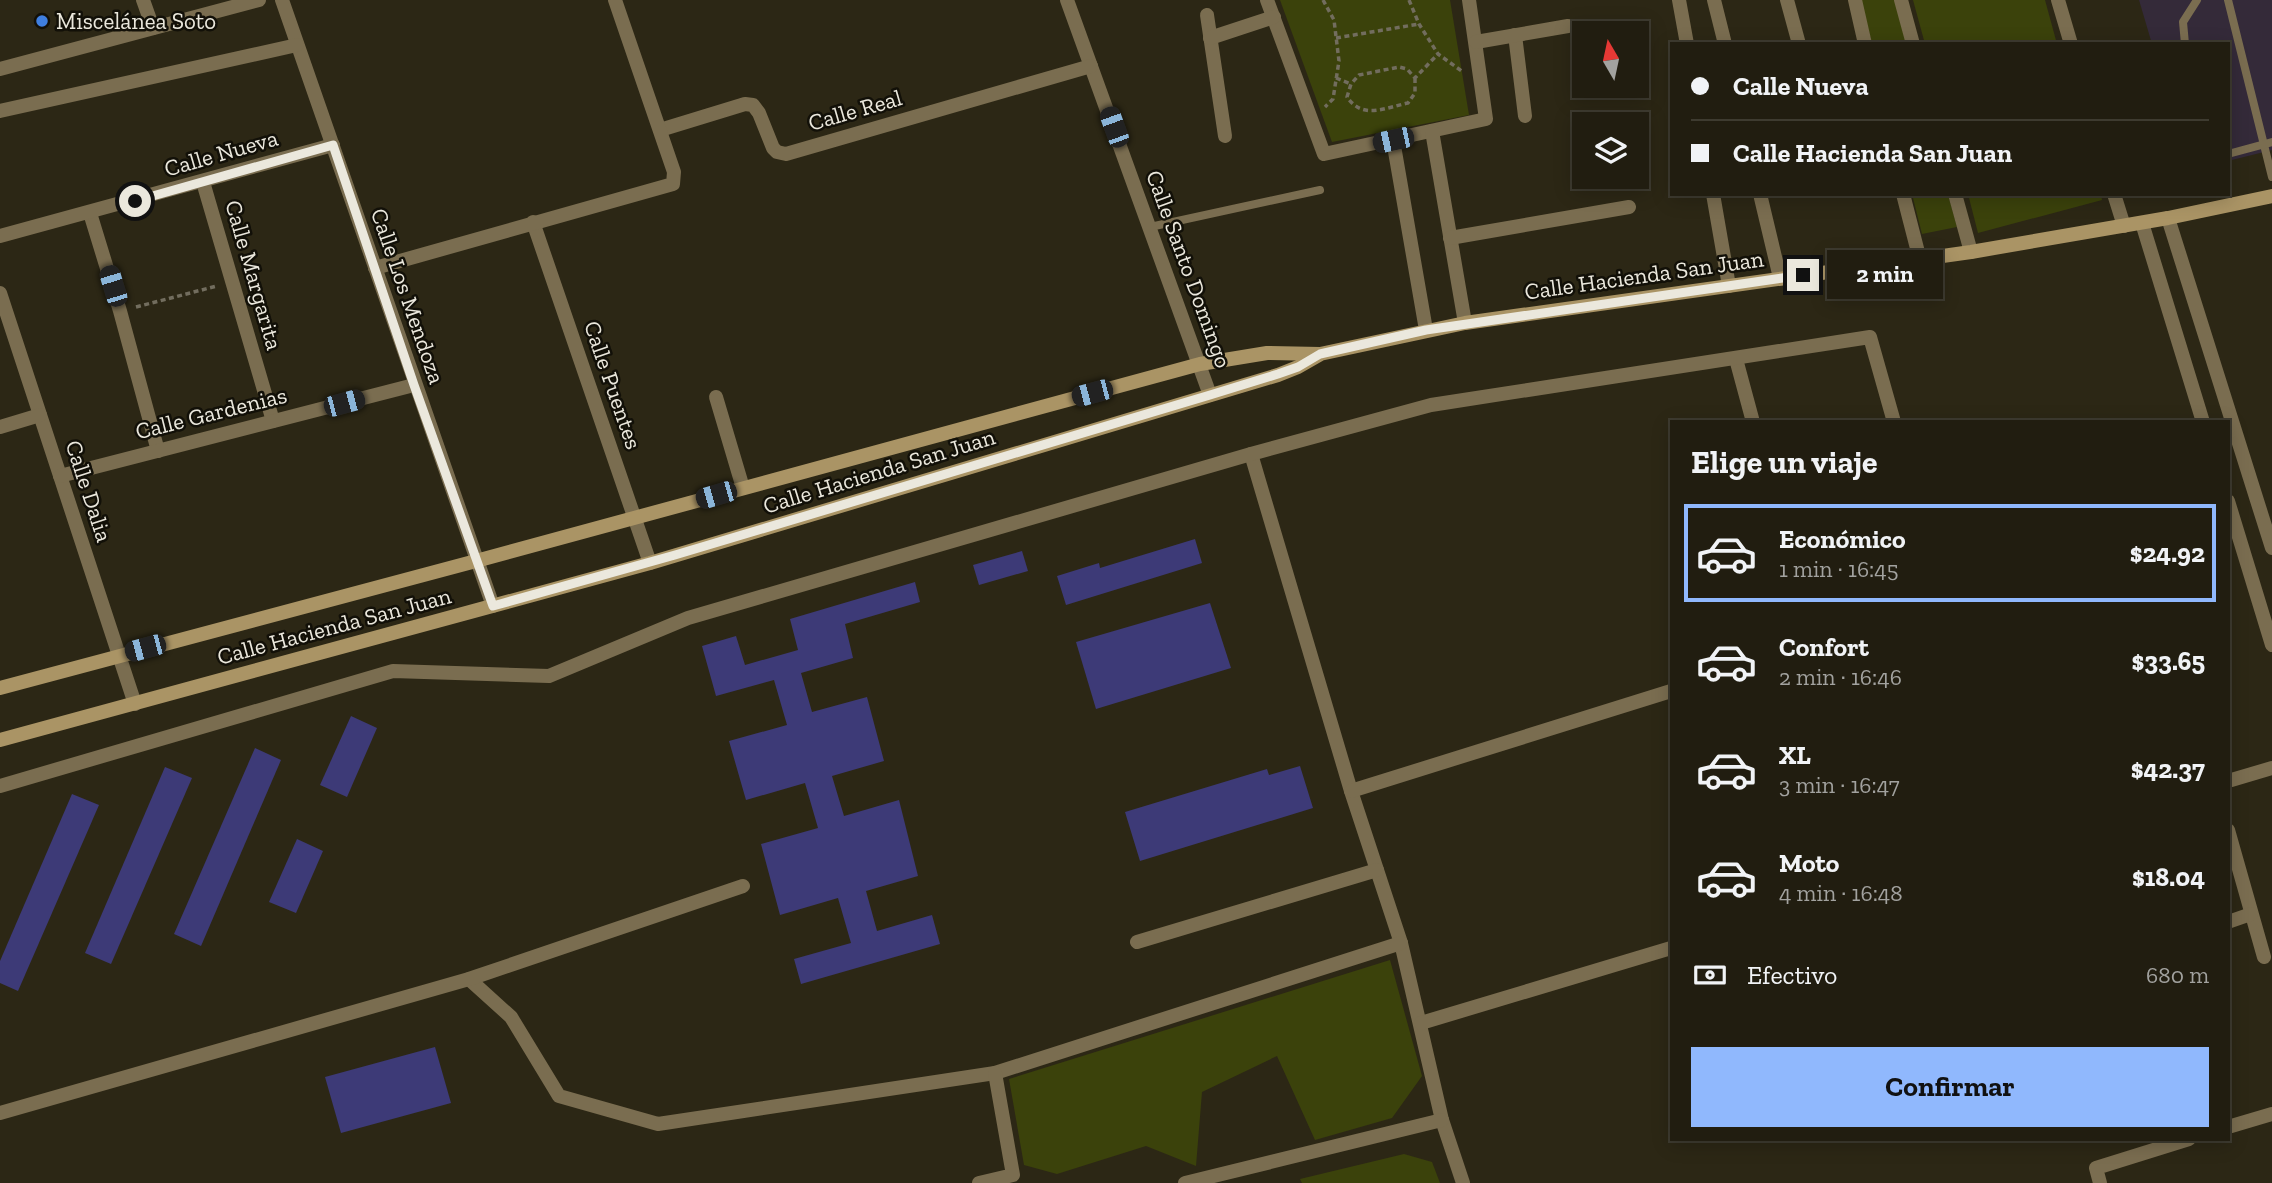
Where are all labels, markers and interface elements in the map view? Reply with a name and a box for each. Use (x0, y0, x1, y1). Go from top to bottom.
place label: Miscelánea Soto (56, 7, 216, 35)
marker: Miscelánea Soto (34, 13, 50, 29)
north arrow (1572, 21, 1648, 98)
map controls (1572, 21, 1649, 189)
text: Calle Nueva (1733, 70, 1869, 102)
street label: Calle Real (805, 83, 905, 137)
car (1097, 104, 1132, 150)
button: layers (1572, 112, 1649, 189)
street label: Calle Nueva (161, 123, 281, 183)
car (1371, 125, 1416, 155)
text: Calle Hacienda San Juan (1733, 137, 2012, 169)
street label: Calle Santo Domingo (1140, 166, 1238, 372)
route start (119, 185, 151, 217)
street label: Calle Margarita (219, 197, 289, 353)
street label: Calle Los Mendoza (365, 205, 451, 387)
street label: Calle Hacienda San Juan (1523, 244, 1765, 306)
callout: 2 min (1828, 250, 1943, 300)
route end (1787, 259, 1819, 291)
text: 2 min (1856, 260, 1914, 288)
car (97, 263, 130, 309)
street label: Calle Puentes (578, 317, 648, 453)
car (1069, 377, 1116, 409)
street label: Calle Gardenias (132, 381, 290, 445)
car (321, 387, 368, 419)
street label: Calle Hacienda San Juan (760, 422, 998, 520)
street label: Calle Dalia (59, 437, 119, 545)
text: Elige un viaje (1691, 443, 1878, 481)
car (693, 479, 740, 511)
icon: car (1695, 522, 1758, 585)
text: Económico (1779, 523, 1906, 555)
text: $24.92 (2130, 537, 2205, 569)
text: 1 min · 16:45 (1779, 555, 1898, 583)
street label: Calle Hacienda San Juan (214, 581, 454, 671)
icon: car (1695, 630, 1758, 693)
text: Confort (1779, 631, 1869, 663)
car (122, 632, 169, 664)
text: $33.65 (2131, 645, 2205, 677)
text: 2 min · 16:46 (1779, 663, 1902, 691)
icon: car (1695, 738, 1758, 801)
text: XL (1779, 739, 1811, 771)
text: $42.37 (2131, 753, 2205, 785)
text: 3 min · 16:47 (1779, 771, 1900, 799)
icon: car (1695, 846, 1758, 909)
text: Moto (1779, 847, 1839, 879)
text: $18.04 (2132, 861, 2205, 893)
text: 4 min · 16:48 (1779, 879, 1903, 907)
icon: cash (1691, 956, 1729, 994)
text: Efectivo (1747, 959, 1837, 991)
text: 680 m (2146, 961, 2209, 989)
button: Confirmar (1691, 1047, 2209, 1127)

